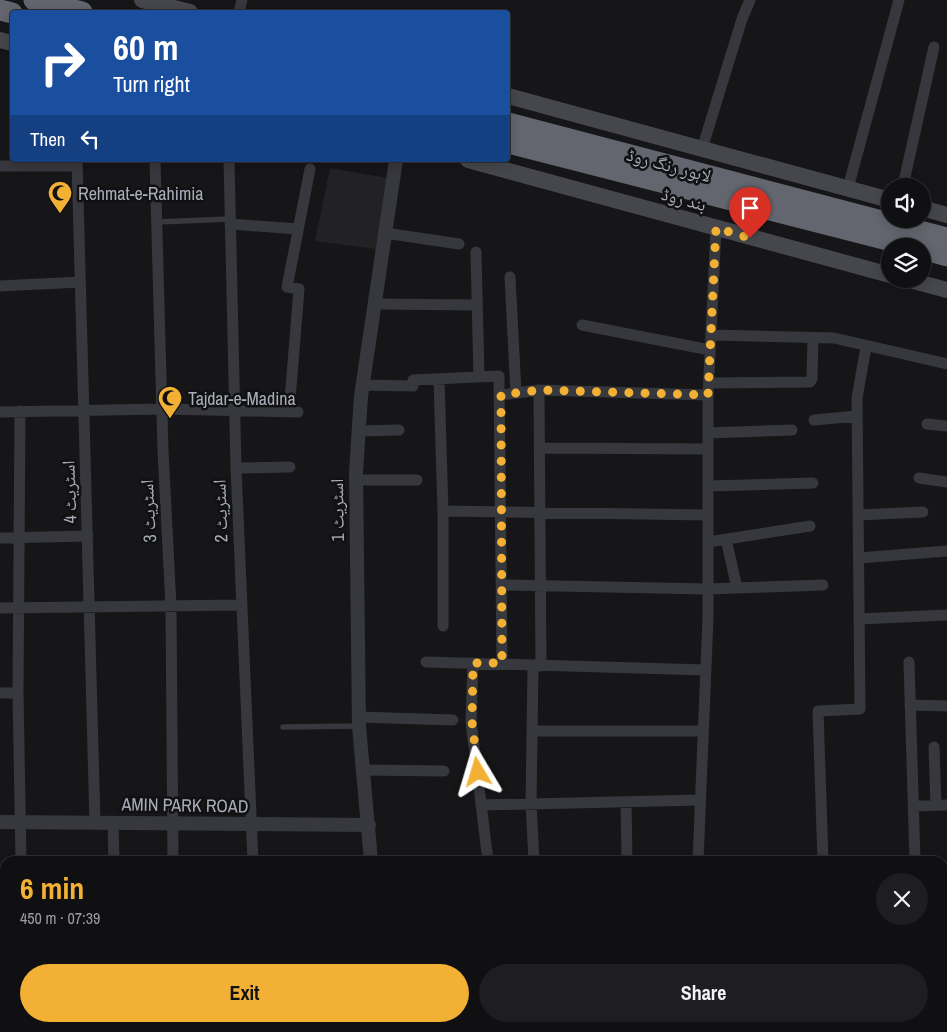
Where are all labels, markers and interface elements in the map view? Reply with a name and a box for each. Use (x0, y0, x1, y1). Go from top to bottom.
text: 60 m (113, 24, 178, 71)
icon: right (30, 30, 95, 95)
text: Turn right (113, 69, 190, 99)
icon: left (76, 125, 104, 153)
text: Then (30, 126, 66, 152)
street label: لاہور رنگ روڈ (624, 142, 714, 188)
map controls (881, 178, 931, 288)
button: sound (881, 178, 931, 228)
mosque icon: Rehmat-e-Rahimia (47, 180, 73, 214)
place label: Rehmat-e-Rahimia (78, 181, 204, 206)
street label: بند روڈ (659, 181, 709, 217)
pin (729, 187, 771, 238)
icon: arrive (736, 194, 764, 222)
button: layers (881, 238, 931, 288)
mosque icon: Tajdar-e-Madina (157, 385, 183, 419)
place label: Tajdar-e-Madina (188, 386, 296, 411)
street label: اسٹریٹ 4 (55, 460, 83, 524)
street label: اسٹریٹ 1 (324, 478, 350, 542)
street label: اسٹریٹ 3 (134, 479, 162, 543)
street label: اسٹریٹ 2 (206, 479, 234, 543)
position arrow (451, 745, 503, 797)
street label: AMIN PARK ROAD (120, 791, 249, 819)
text: 6 min (20, 868, 84, 908)
button: close (876, 873, 928, 925)
text: 450 m · 07:39 (20, 907, 100, 929)
button: Exit (20, 964, 469, 1022)
button: Share (479, 964, 928, 1022)

